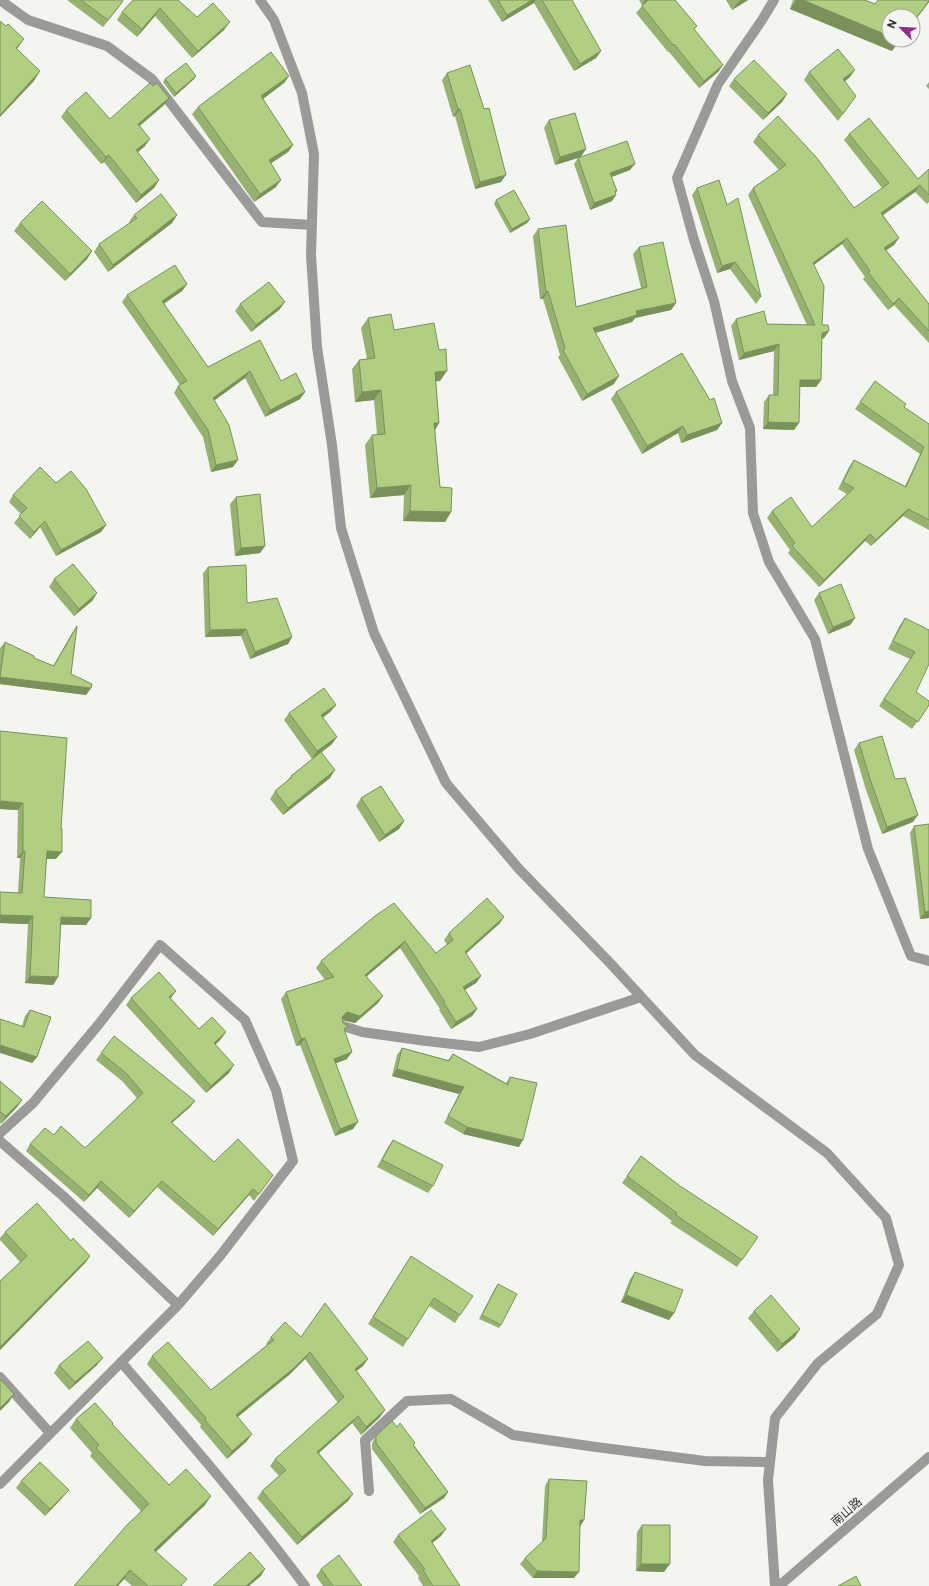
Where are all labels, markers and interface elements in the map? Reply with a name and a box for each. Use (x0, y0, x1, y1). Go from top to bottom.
north arrow (881, 8, 921, 48)
text: N (884, 17, 899, 30)
street label: 南山路 (828, 1494, 864, 1528)

